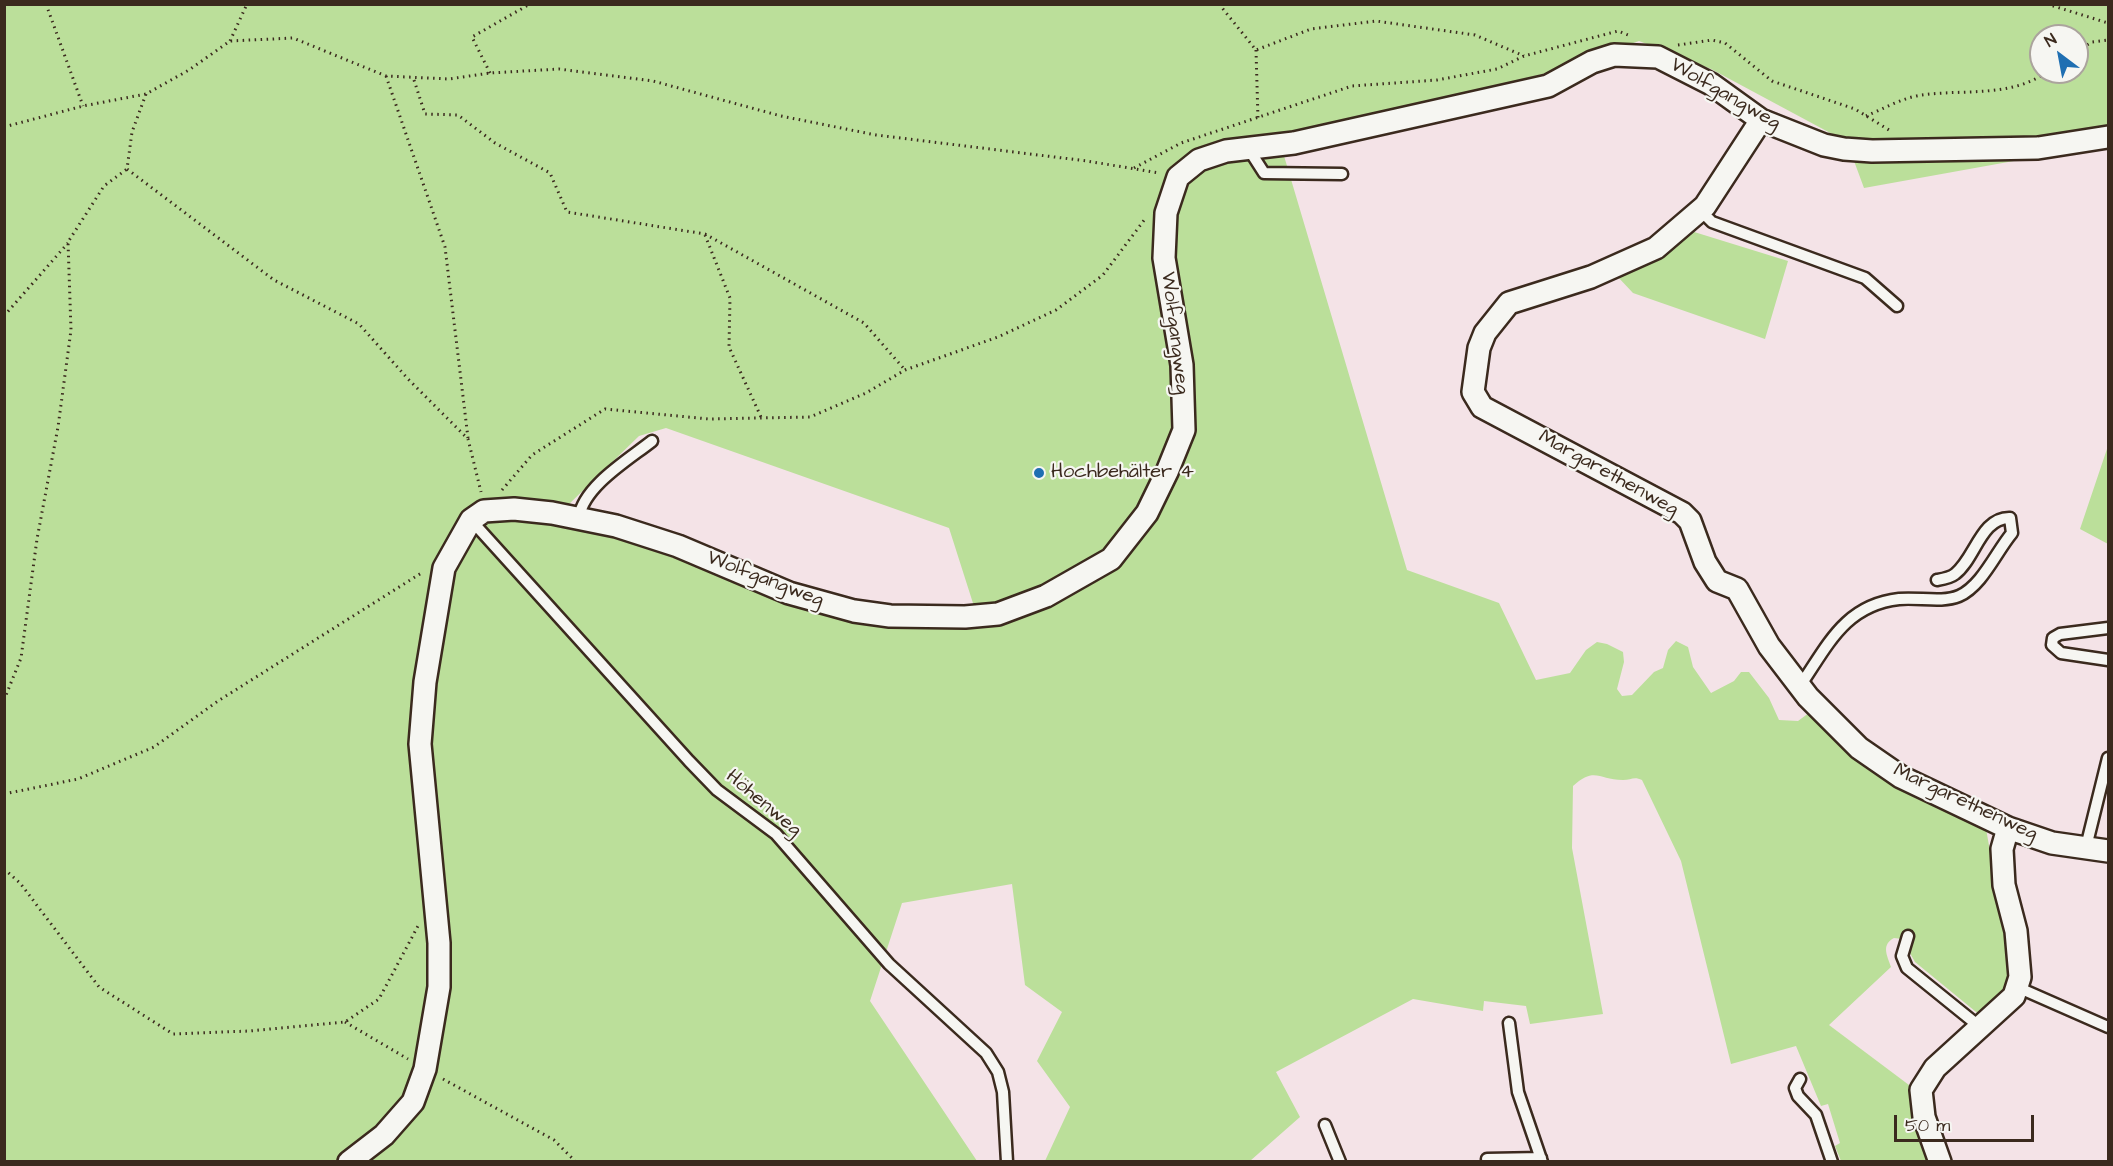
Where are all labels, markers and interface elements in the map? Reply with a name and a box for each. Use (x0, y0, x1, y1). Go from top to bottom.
north arrow (2029, 24, 2089, 84)
text: N (2040, 28, 2061, 52)
street label: Wolfgangweg (1666, 54, 1784, 136)
street label: Wolfgangweg (1155, 270, 1193, 396)
street label: Margarethenweg (1534, 426, 1682, 522)
place label: Hochbehälter 4 (1051, 461, 1194, 485)
marker: Hochbehälter 4 (1032, 466, 1046, 480)
street label: Wolfgangweg (703, 547, 827, 613)
street label: Margarethenweg (1889, 759, 2041, 847)
street label: Höhenweg (720, 765, 806, 843)
scale bar (1897, 1103, 2036, 1141)
text: 50 m (1905, 1113, 1950, 1138)

